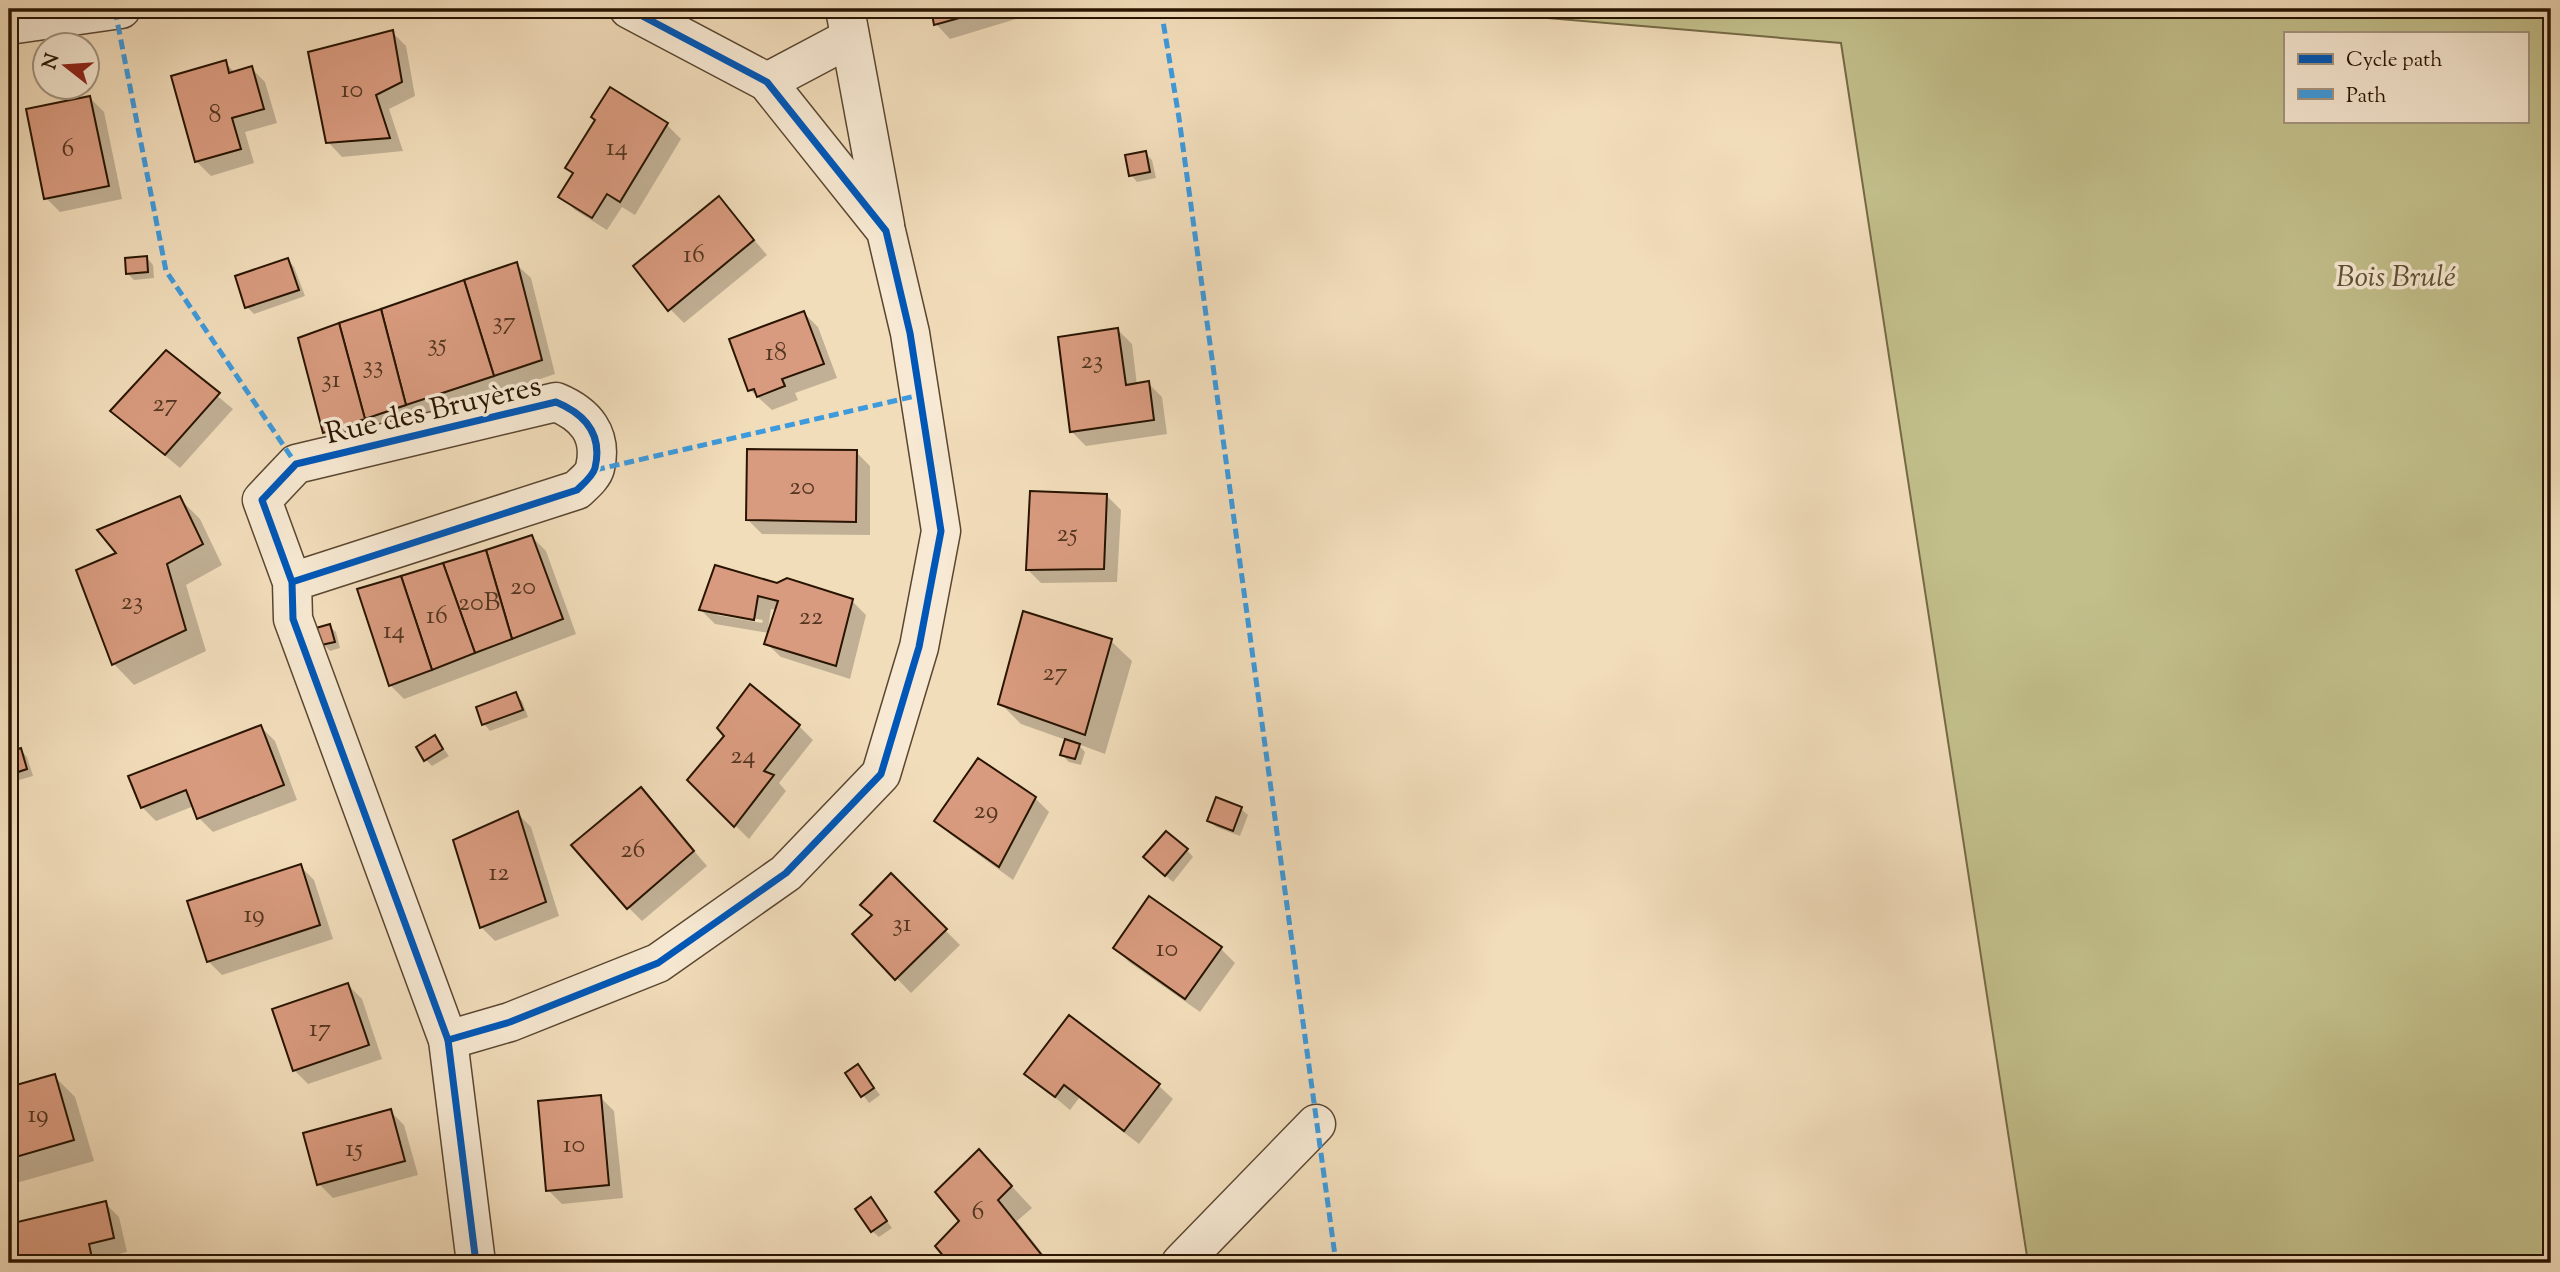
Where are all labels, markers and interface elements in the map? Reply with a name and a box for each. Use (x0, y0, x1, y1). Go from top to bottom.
north arrow (32, 32, 102, 102)
legend (2284, 32, 2528, 122)
text: Cycle path (2346, 46, 2443, 76)
text: N (37, 51, 67, 73)
house number: 10 (341, 72, 363, 109)
text: Path (2346, 82, 2387, 112)
house number: 8 (208, 97, 222, 134)
house number: 14 (606, 130, 628, 167)
house number: 6 (62, 131, 74, 168)
house number: 16 (683, 237, 705, 274)
park label: Bois Brulé (2336, 257, 2456, 300)
house number: 37 (492, 304, 516, 341)
house number: 35 (427, 326, 447, 363)
house number: 18 (765, 335, 787, 372)
house number: 23 (1081, 343, 1103, 380)
house number: 33 (362, 348, 384, 385)
house number: 31 (321, 362, 341, 399)
street label: Rue des Bruyères (322, 366, 546, 457)
house number: 27 (152, 386, 178, 423)
house number: 20 (789, 469, 815, 506)
house number: 25 (1056, 516, 1078, 553)
house number: 20 (510, 569, 536, 606)
house number: 23 (121, 584, 143, 621)
house number: 20B (458, 585, 500, 622)
house number: 16 (426, 598, 448, 635)
house number: 22 (799, 599, 823, 636)
house number: 14 (383, 613, 405, 650)
house number: 27 (1042, 655, 1068, 692)
house number: 24 (730, 738, 756, 775)
house number: 29 (974, 793, 998, 830)
house number: 26 (620, 832, 646, 869)
house number: 12 (488, 855, 510, 892)
house number: 19 (243, 897, 265, 934)
house number: 31 (892, 906, 912, 943)
house number: 10 (1156, 931, 1178, 968)
house number: 17 (309, 1011, 331, 1048)
house number: 19 (27, 1097, 49, 1134)
house number: 10 (563, 1127, 585, 1164)
house number: 15 (345, 1131, 363, 1168)
house number: 6 (972, 1194, 984, 1231)

